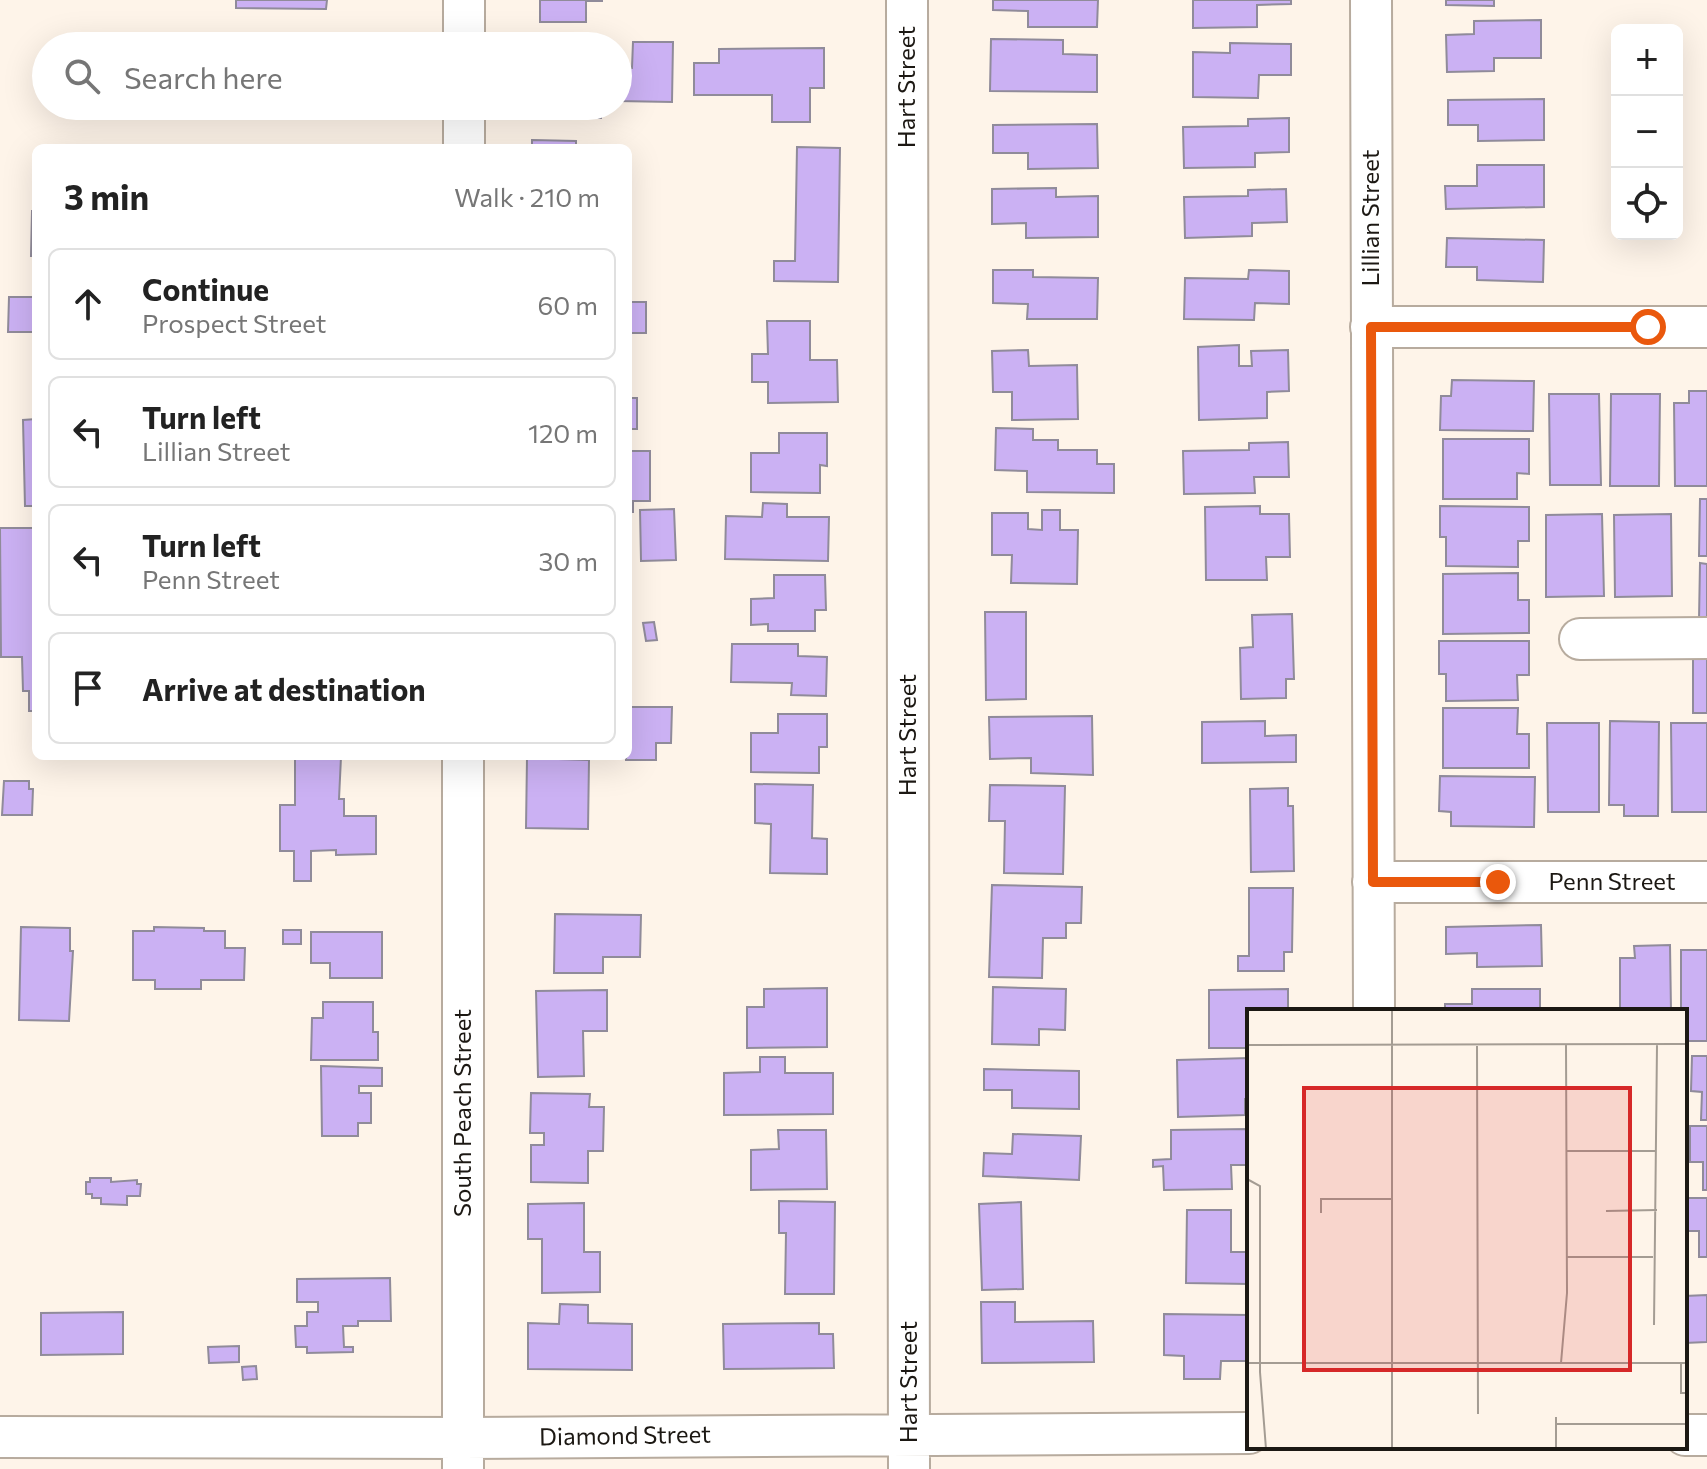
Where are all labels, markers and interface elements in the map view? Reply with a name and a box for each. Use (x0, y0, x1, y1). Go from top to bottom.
map controls (1611, 24, 1683, 240)
button: + (1611, 24, 1683, 96)
street label: Hart Street (891, 26, 920, 148)
search box (32, 32, 632, 120)
icon: search (60, 54, 104, 98)
text: Search here (124, 58, 283, 95)
button: − (1611, 96, 1683, 168)
street label: Lillian Street (1355, 149, 1384, 287)
button: locate (1611, 168, 1683, 240)
text: 3 min (64, 175, 149, 217)
text: Walk · 210 m (454, 181, 600, 212)
text: Continue (142, 270, 269, 307)
icon: ahead (66, 282, 110, 326)
text: 60 m (538, 289, 598, 320)
text: Prospect Street (142, 307, 326, 338)
route start (1630, 309, 1666, 345)
text: Turn left (142, 398, 261, 435)
icon: left (66, 410, 110, 454)
text: 120 m (528, 417, 598, 448)
text: Lillian Street (142, 435, 290, 466)
text: Turn left (142, 526, 261, 563)
icon: left (66, 538, 110, 582)
text: 30 m (539, 545, 598, 576)
text: Penn Street (142, 563, 280, 594)
icon: arrive (66, 666, 110, 710)
text: Arrive at destination (142, 670, 426, 707)
street label: Hart Street (892, 674, 921, 796)
route end (1480, 864, 1516, 900)
street label: Penn Street (1548, 866, 1676, 895)
street label: South Peach Street (447, 1009, 476, 1217)
inset map (1247, 1009, 1687, 1449)
street label: Hart Street (893, 1321, 922, 1443)
street label: Diamond Street (539, 1419, 711, 1450)

